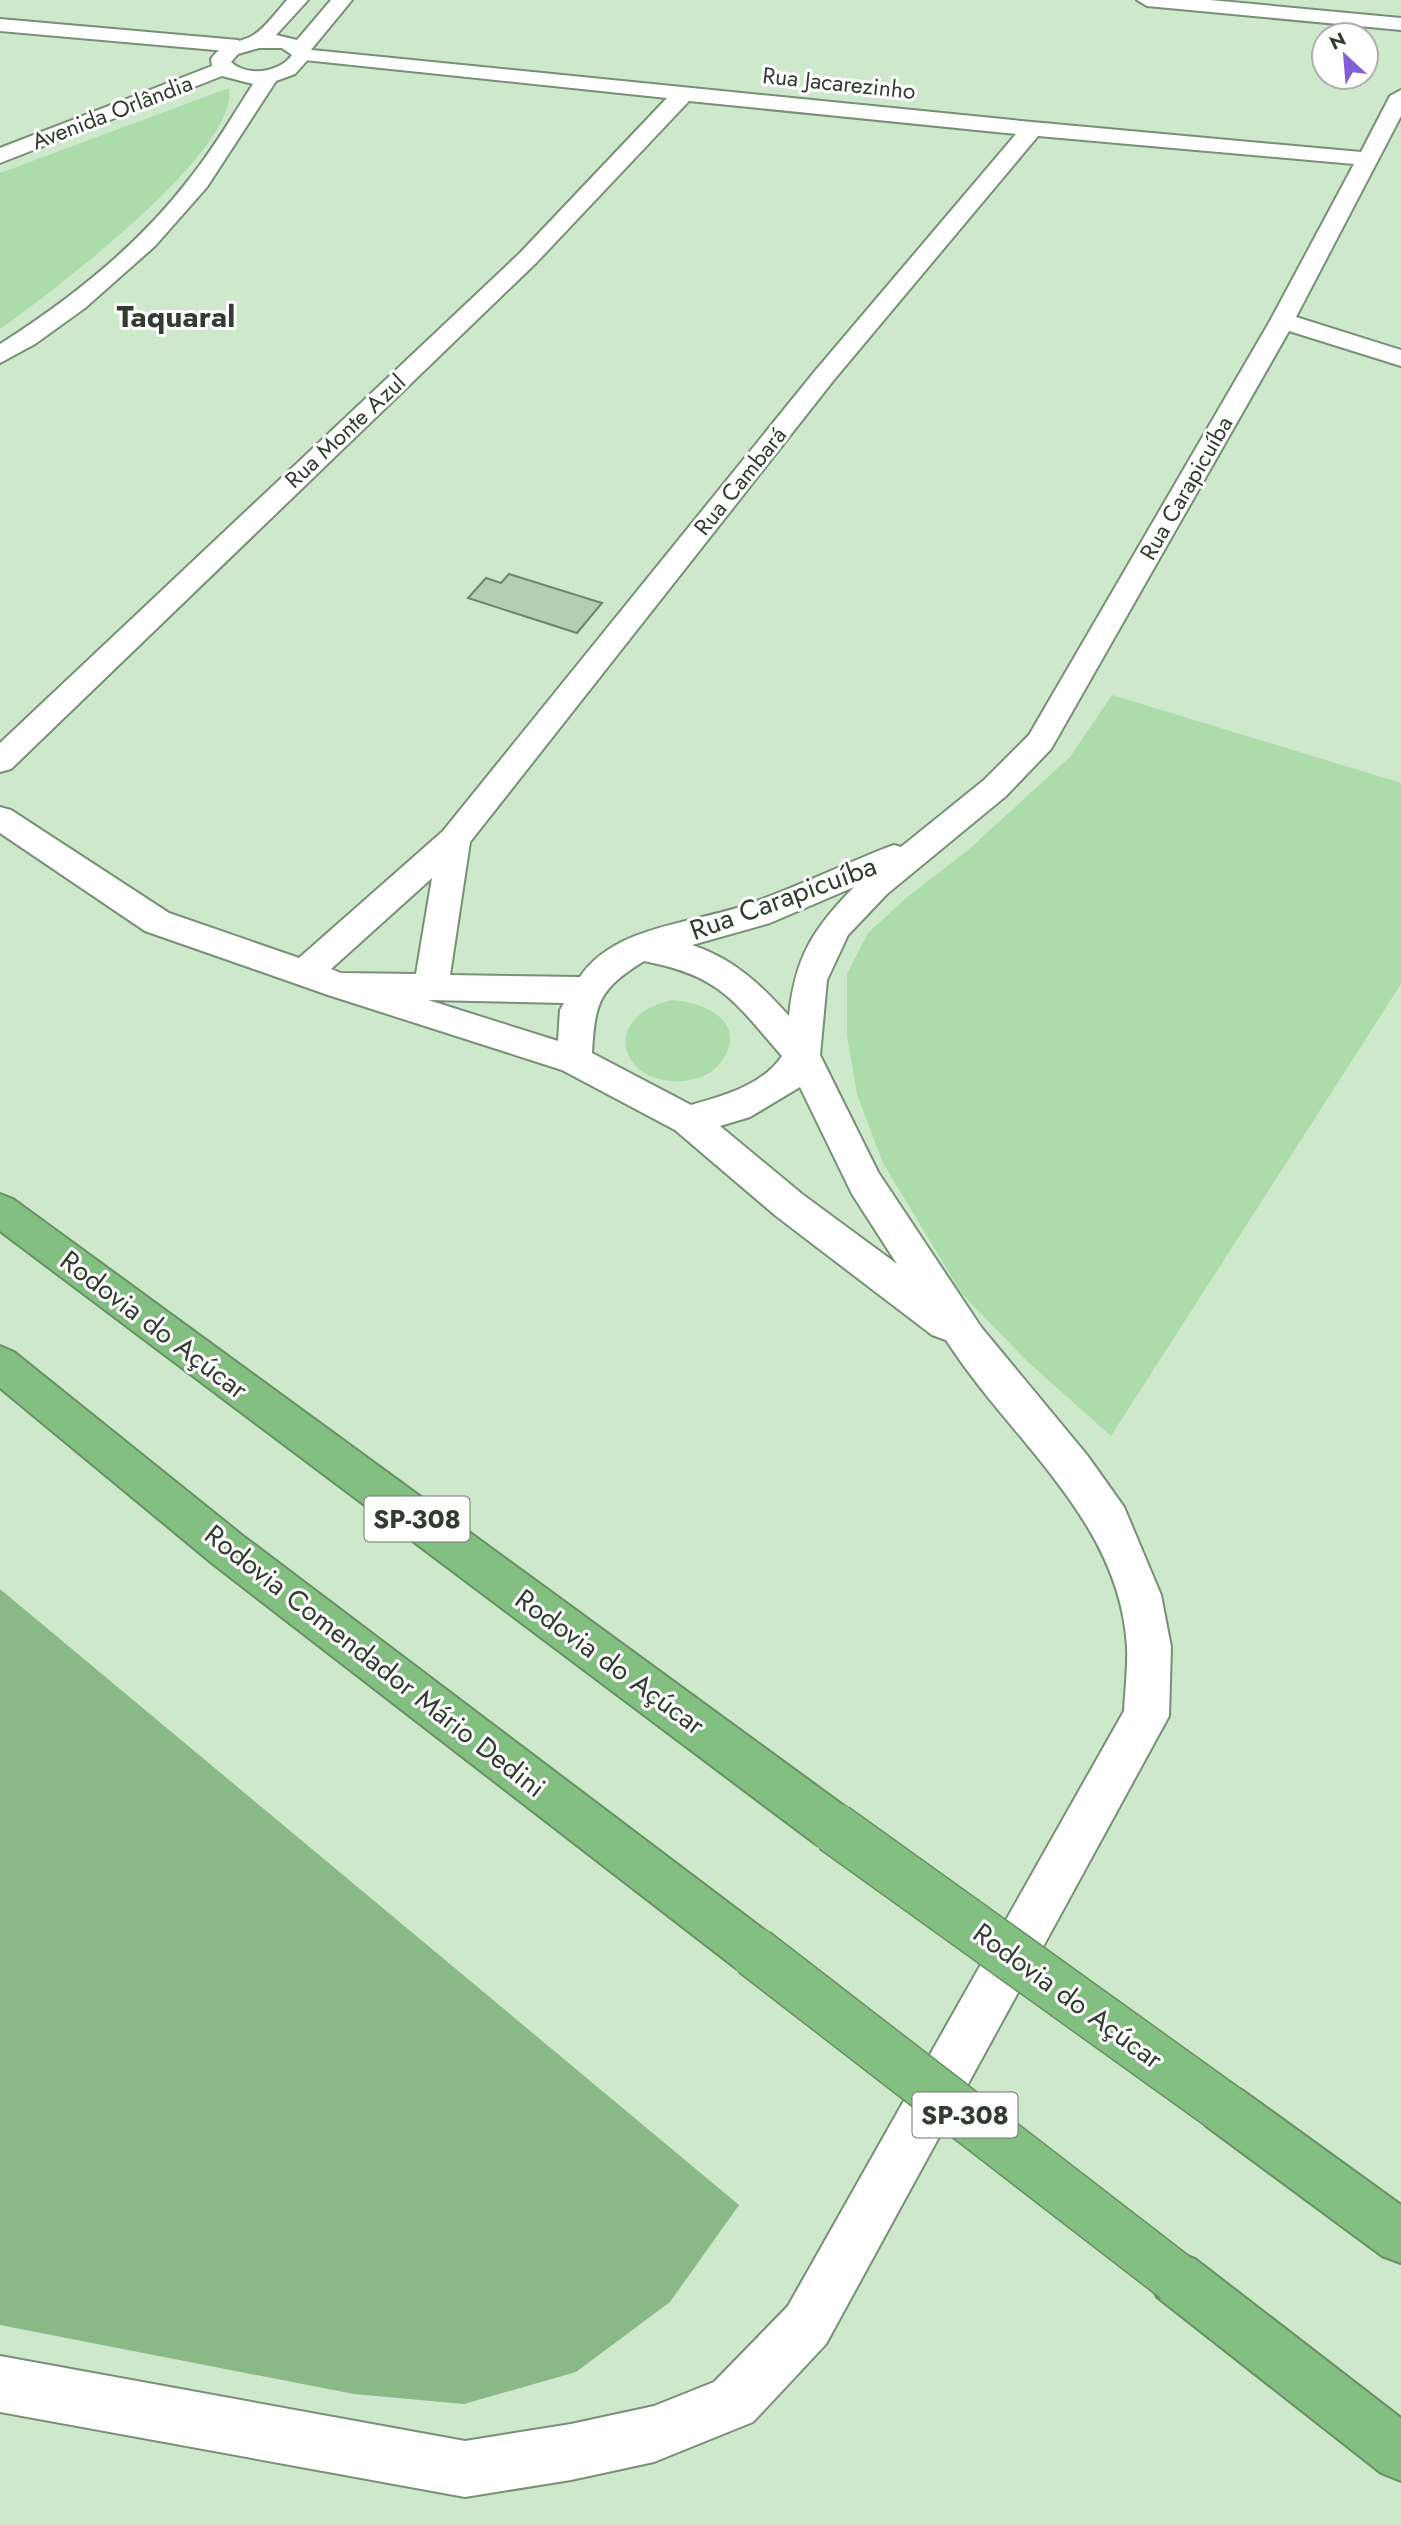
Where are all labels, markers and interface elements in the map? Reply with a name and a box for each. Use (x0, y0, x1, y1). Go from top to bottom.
north arrow (1310, 21, 1380, 91)
text: N (1325, 26, 1350, 57)
street label: Rua Jacarezinho (761, 58, 917, 108)
street label: Avenida Orlândia (27, 66, 197, 158)
district label: Taquaral (117, 295, 235, 338)
street label: Rua Monte Azul (277, 366, 413, 496)
street label: Rua Carapicuíba (1131, 410, 1241, 566)
street label: Rua Cambará (686, 419, 794, 543)
street label: Rua Carapicuíba (684, 845, 882, 951)
street label: Rodovia do Açúcar (51, 1241, 257, 1410)
road number: SP-308 (364, 1496, 470, 1542)
street label: Rodovia Comendador Mário Dedini (196, 1515, 554, 1807)
street label: Rodovia do Açúcar (507, 1579, 714, 1745)
street label: Rodovia do Açúcar (965, 1913, 1172, 2079)
road number: SP-308 (912, 2092, 1018, 2138)

